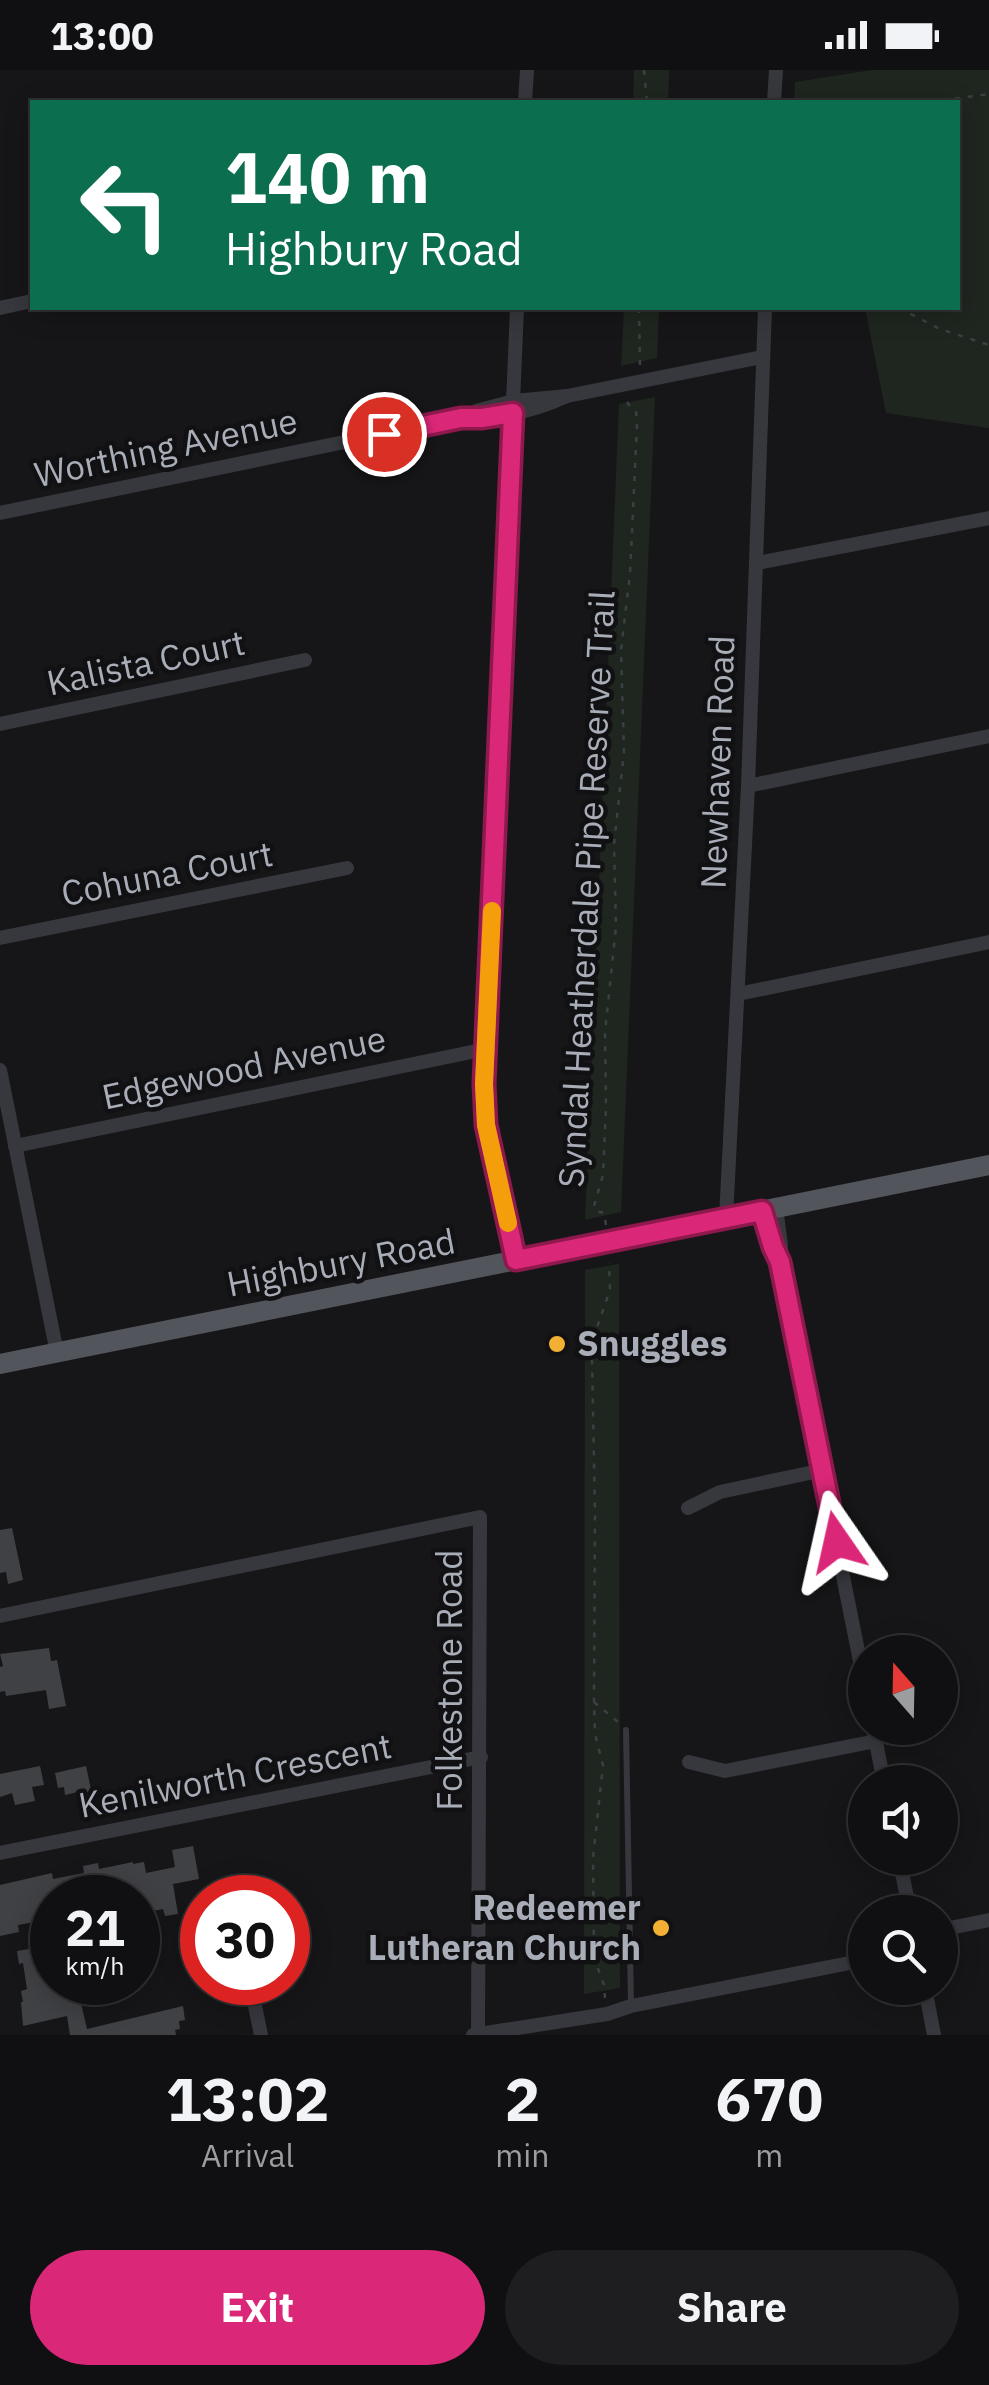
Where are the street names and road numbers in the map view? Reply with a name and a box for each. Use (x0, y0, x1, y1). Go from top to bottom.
street label: Worthing Avenue (30, 397, 301, 497)
street label: Syndal Heatherdale Pipe Reserve Trail (547, 589, 625, 1189)
street label: Kalista Court (43, 619, 249, 705)
street label: Newhaven Road (690, 634, 744, 890)
street label: Cohuna Court (57, 830, 276, 916)
street label: Edgewood Avenue (98, 1014, 390, 1120)
street label: Highbury Road (223, 1217, 459, 1307)
street label: Folkestone Road (426, 1549, 472, 1811)
street label: Kenilworth Crescent (75, 1722, 395, 1828)

